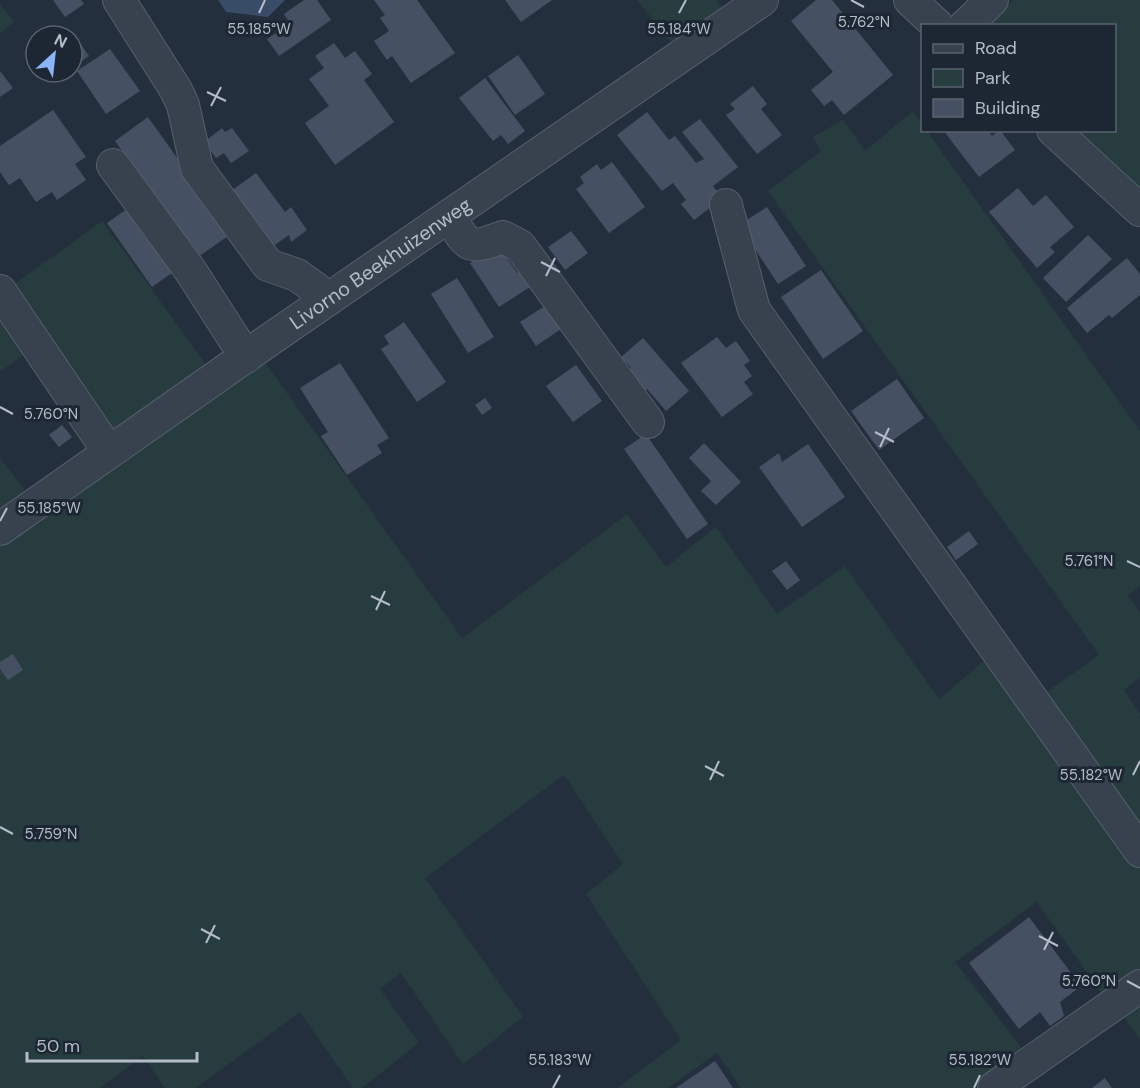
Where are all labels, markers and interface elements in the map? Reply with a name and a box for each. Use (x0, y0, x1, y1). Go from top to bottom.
text: 5.762°N (838, 12, 890, 32)
text: 55.185°W (227, 19, 291, 39)
text: 55.184°W (647, 19, 711, 39)
north arrow (24, 24, 84, 84)
legend (921, 24, 1116, 132)
text: N (51, 29, 71, 53)
text: Road (975, 36, 1017, 60)
text: Park (975, 66, 1011, 90)
text: Building (975, 96, 1040, 120)
street label: Livorno Beekhuizenweg (284, 191, 476, 335)
text: 5.760°N (24, 404, 78, 424)
text: 55.185°W (17, 498, 81, 518)
text: 5.761°N (1065, 551, 1113, 571)
text: 55.182°W (1060, 765, 1123, 785)
text: 5.759°N (25, 824, 77, 844)
text: 5.760°N (1062, 971, 1116, 991)
scale bar (27, 1025, 196, 1063)
text: 50 m (36, 1034, 80, 1058)
text: 55.183°W (528, 1050, 592, 1070)
text: 55.182°W (949, 1050, 1012, 1070)

